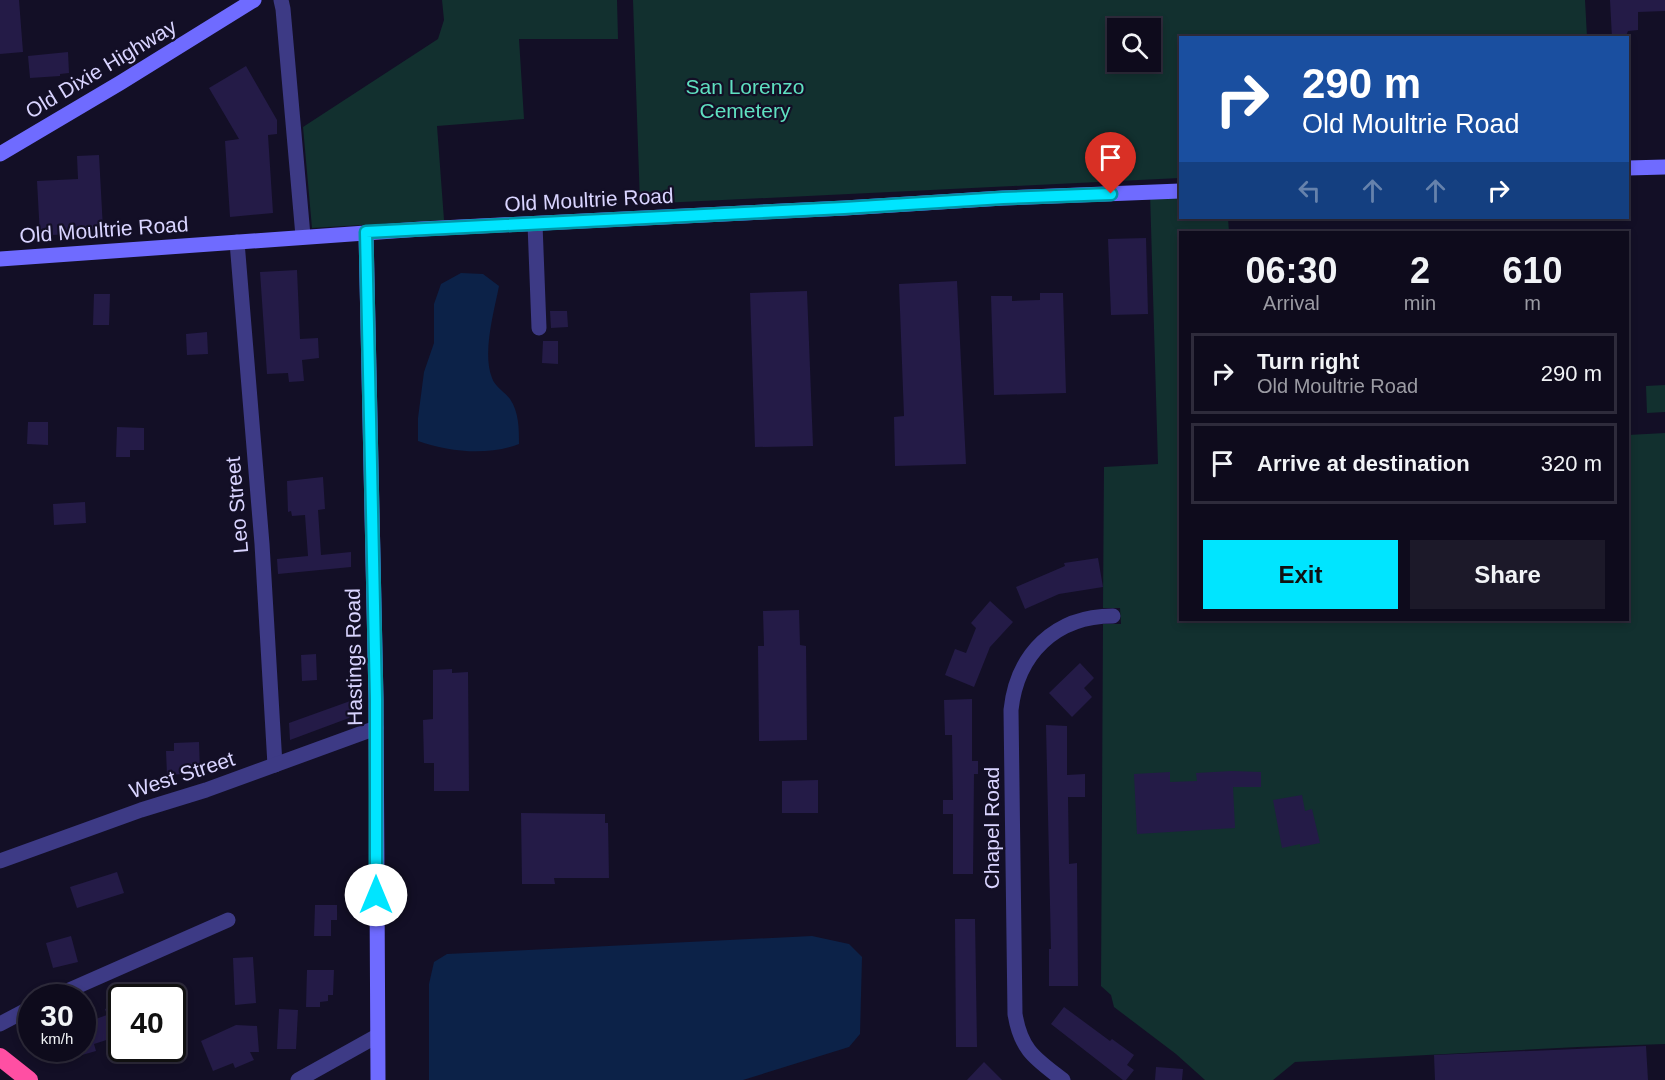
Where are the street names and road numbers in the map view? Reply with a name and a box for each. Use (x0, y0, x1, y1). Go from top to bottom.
street label: Old Dixie Highway (21, 14, 181, 123)
street label: Old Moultrie Road (504, 184, 674, 215)
street label: Old Moultrie Road (19, 212, 189, 247)
street label: Leo Street (221, 456, 252, 554)
street label: Hastings Road (341, 588, 366, 726)
street label: West Street (126, 747, 238, 802)
street label: Chapel Road (980, 767, 1003, 889)

